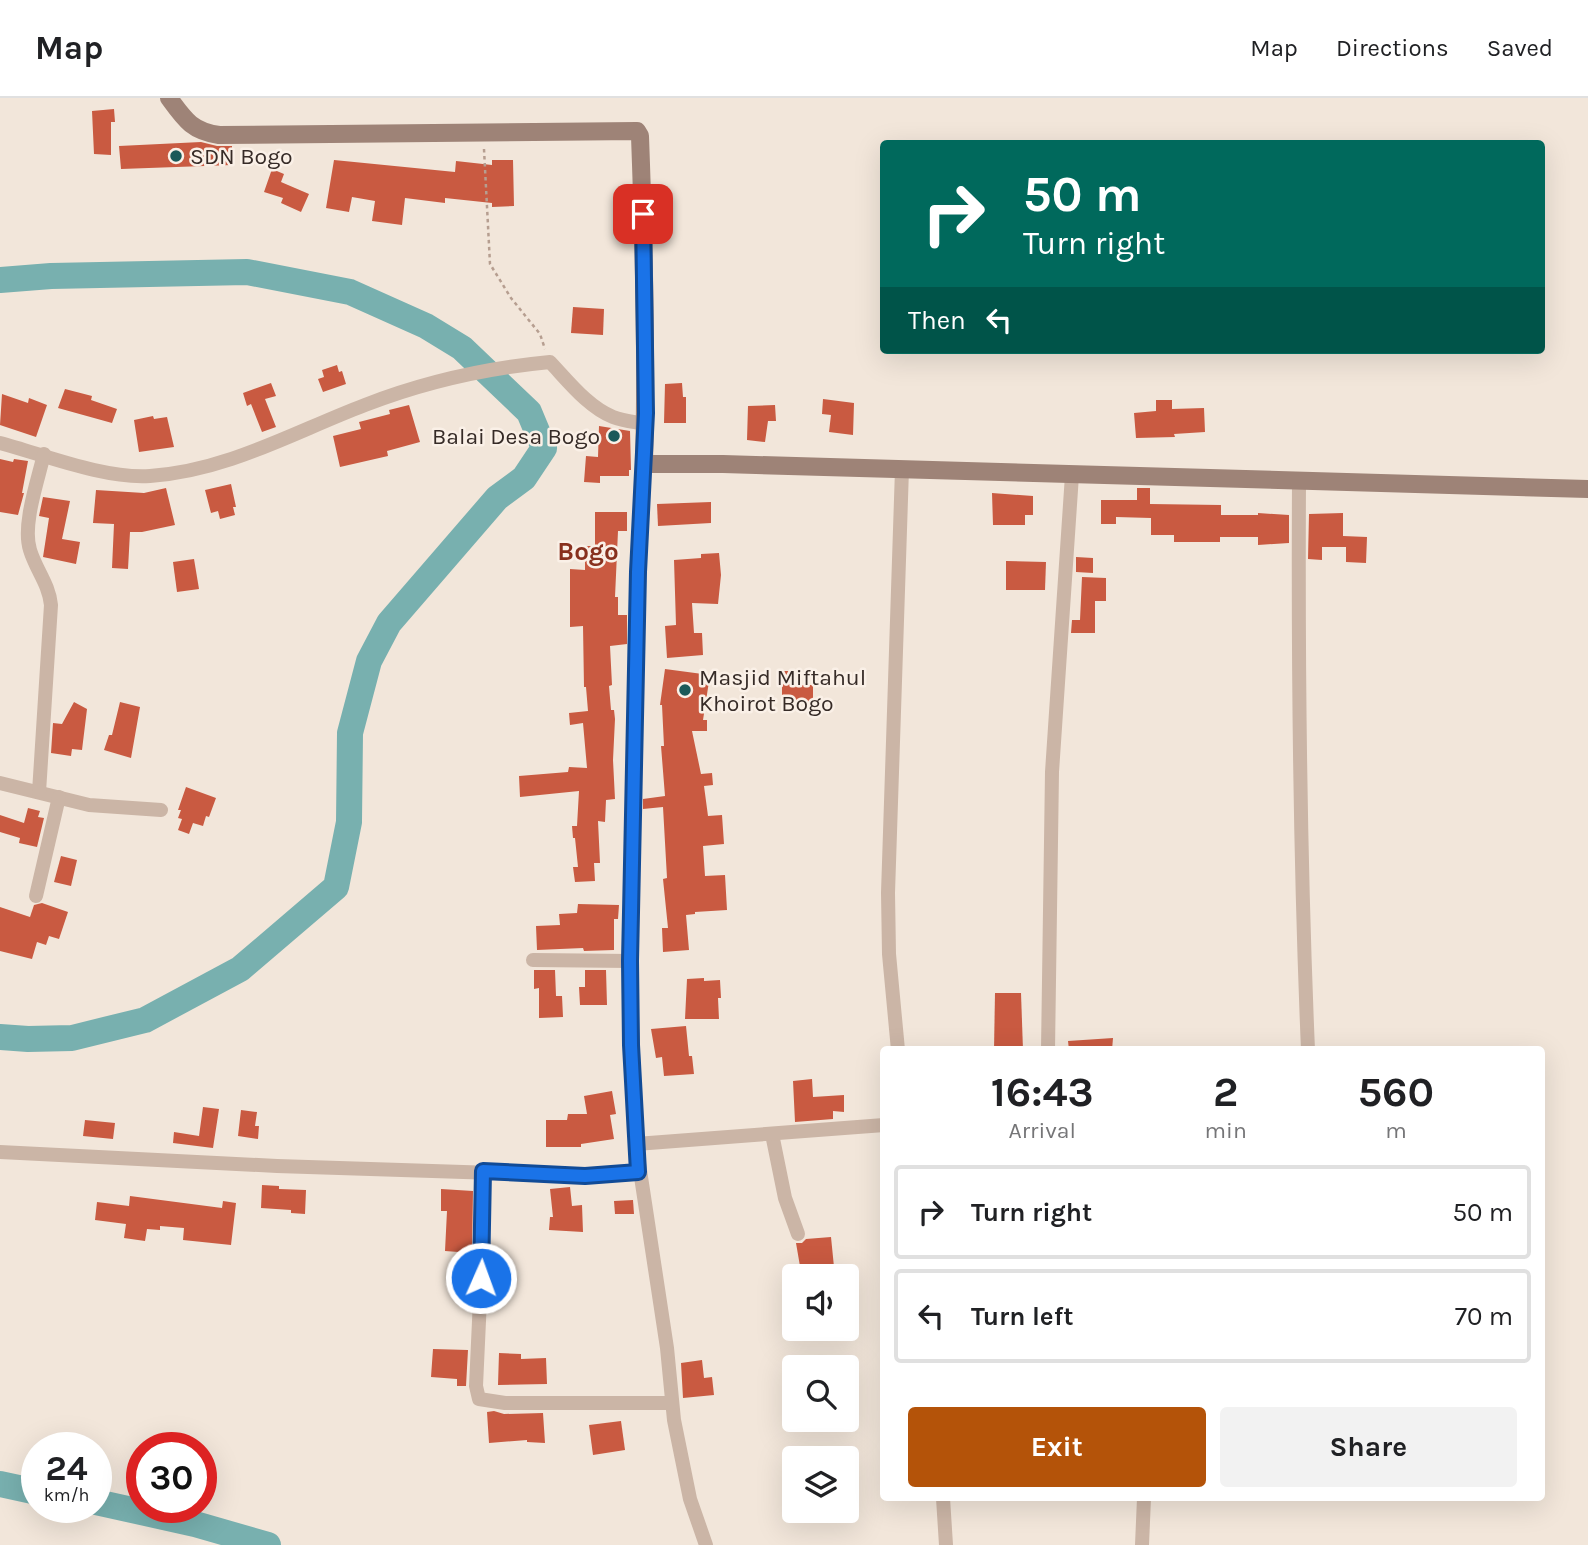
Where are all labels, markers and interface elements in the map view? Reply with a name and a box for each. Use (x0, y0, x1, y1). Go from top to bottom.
text: Map (35, 29, 103, 67)
text: Map (1250, 34, 1298, 62)
text: Directions (1336, 34, 1449, 62)
text: Saved (1487, 34, 1553, 62)
place label: SDN Bogo (190, 143, 293, 170)
marker: SDN Bogo (168, 148, 184, 164)
text: 50 m (1023, 166, 1141, 223)
icon: right (908, 168, 999, 259)
pin (613, 184, 673, 244)
icon: arrive (624, 195, 662, 233)
text: Turn right (1023, 225, 1165, 262)
icon: left (980, 301, 1018, 339)
text: Then (908, 305, 966, 336)
place label: Balai Desa Bogo (432, 423, 600, 450)
marker: Balai Desa Bogo (606, 428, 622, 444)
district label: Bogo (557, 536, 619, 567)
place label: Masjid Miftahul Khoirot Bogo (699, 664, 866, 717)
marker: Masjid Miftahul Khoirot Bogo (677, 682, 693, 698)
text: 16:43 (991, 1067, 1094, 1117)
text: 2 (1213, 1067, 1238, 1117)
text: 560 (1358, 1067, 1434, 1117)
text: Arrival (1009, 1117, 1076, 1144)
text: min (1205, 1117, 1247, 1144)
text: m (1385, 1117, 1407, 1144)
icon: right (912, 1193, 950, 1231)
text: Turn right (971, 1197, 1092, 1228)
text: 50 m (1452, 1197, 1513, 1228)
position arrow (444, 1241, 518, 1315)
map controls (782, 1264, 859, 1523)
button: sound (782, 1264, 859, 1341)
icon: left (912, 1297, 950, 1335)
text: Turn left (971, 1301, 1073, 1332)
text: 70 m (1455, 1301, 1513, 1332)
button: search (782, 1355, 859, 1432)
button: Exit (908, 1407, 1206, 1487)
button: Share (1220, 1407, 1517, 1487)
speed limit sign: 30 (126, 1432, 217, 1523)
button: layers (782, 1446, 859, 1523)
text: 24 (46, 1448, 88, 1489)
text: km/h (44, 1484, 89, 1506)

